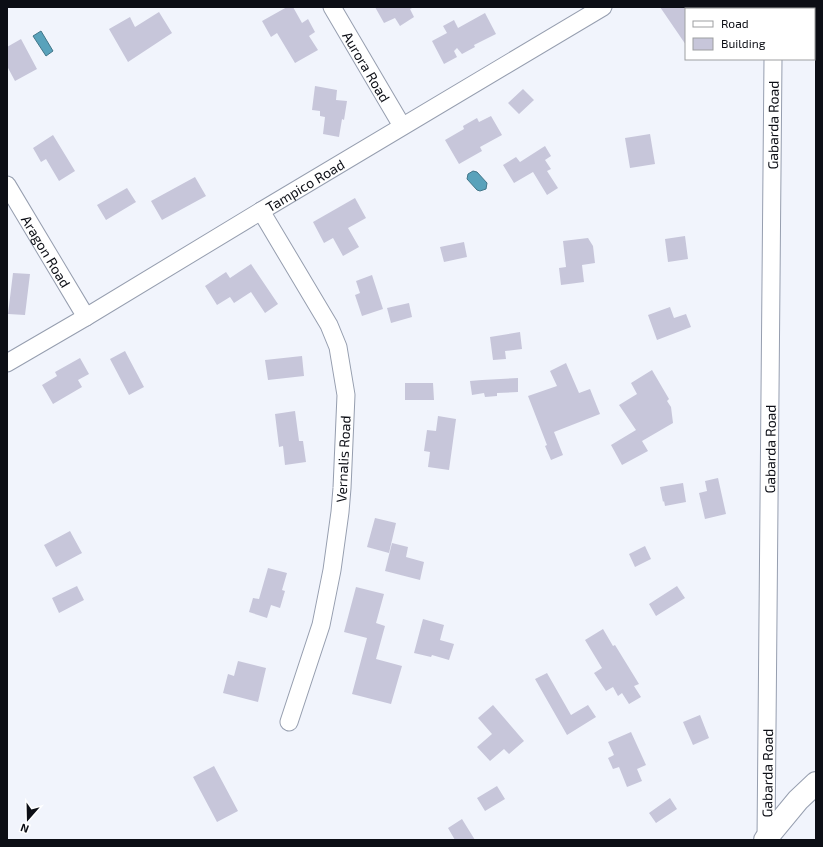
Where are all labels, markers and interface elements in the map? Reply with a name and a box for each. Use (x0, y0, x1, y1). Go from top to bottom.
legend (685, 8, 815, 60)
text: Road (721, 16, 749, 30)
street label: Aurora Road (340, 28, 394, 105)
text: Building (721, 36, 766, 50)
street label: Gabarda Road (764, 81, 781, 169)
street label: Tampico Road (262, 155, 347, 215)
street label: Aragon Road (18, 212, 75, 290)
street label: Gabarda Road (761, 405, 778, 493)
street label: Vernalis Road (332, 415, 354, 503)
street label: Gabarda Road (758, 729, 775, 817)
north arrow (8, 799, 48, 839)
text: N (18, 821, 30, 836)

